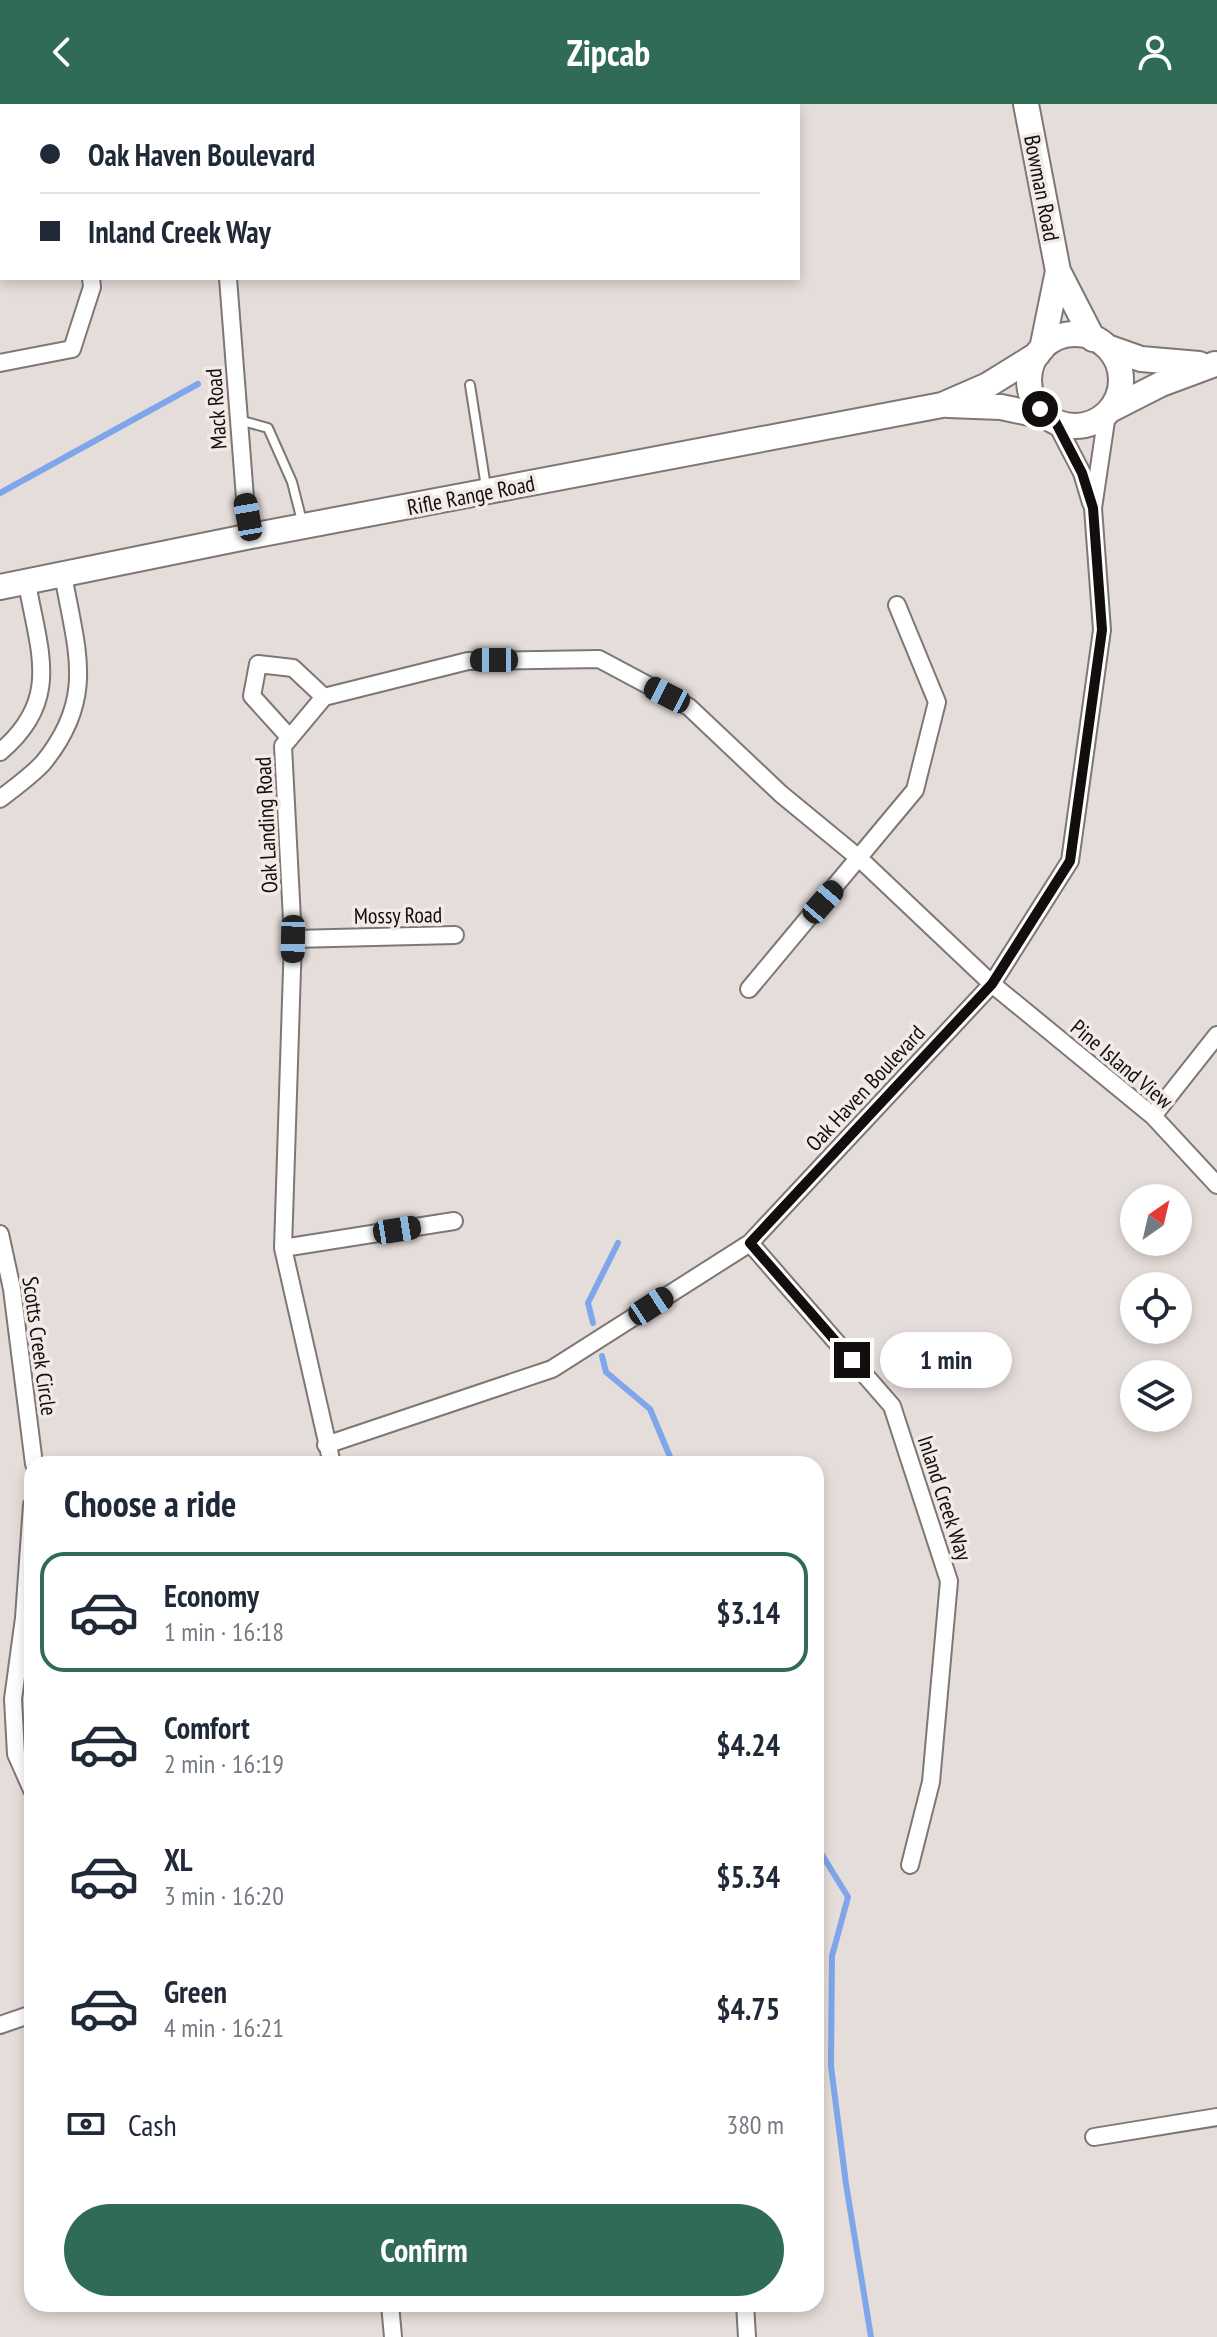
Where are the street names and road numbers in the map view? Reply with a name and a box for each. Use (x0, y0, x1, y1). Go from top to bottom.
street label: Bowman Road (1018, 133, 1066, 243)
street label: Mack Road (199, 368, 233, 450)
street label: Rifle Range Road (405, 469, 537, 521)
street label: Oak Landing Road (248, 756, 284, 894)
street label: Mossy Road (354, 900, 442, 930)
street label: Pine Island View (1065, 1013, 1179, 1115)
street label: Oak Haven Boulevard (799, 1019, 931, 1157)
street label: Scotts Creek Circle (16, 1275, 64, 1417)
street label: Inland Creek Way (912, 1432, 979, 1565)

